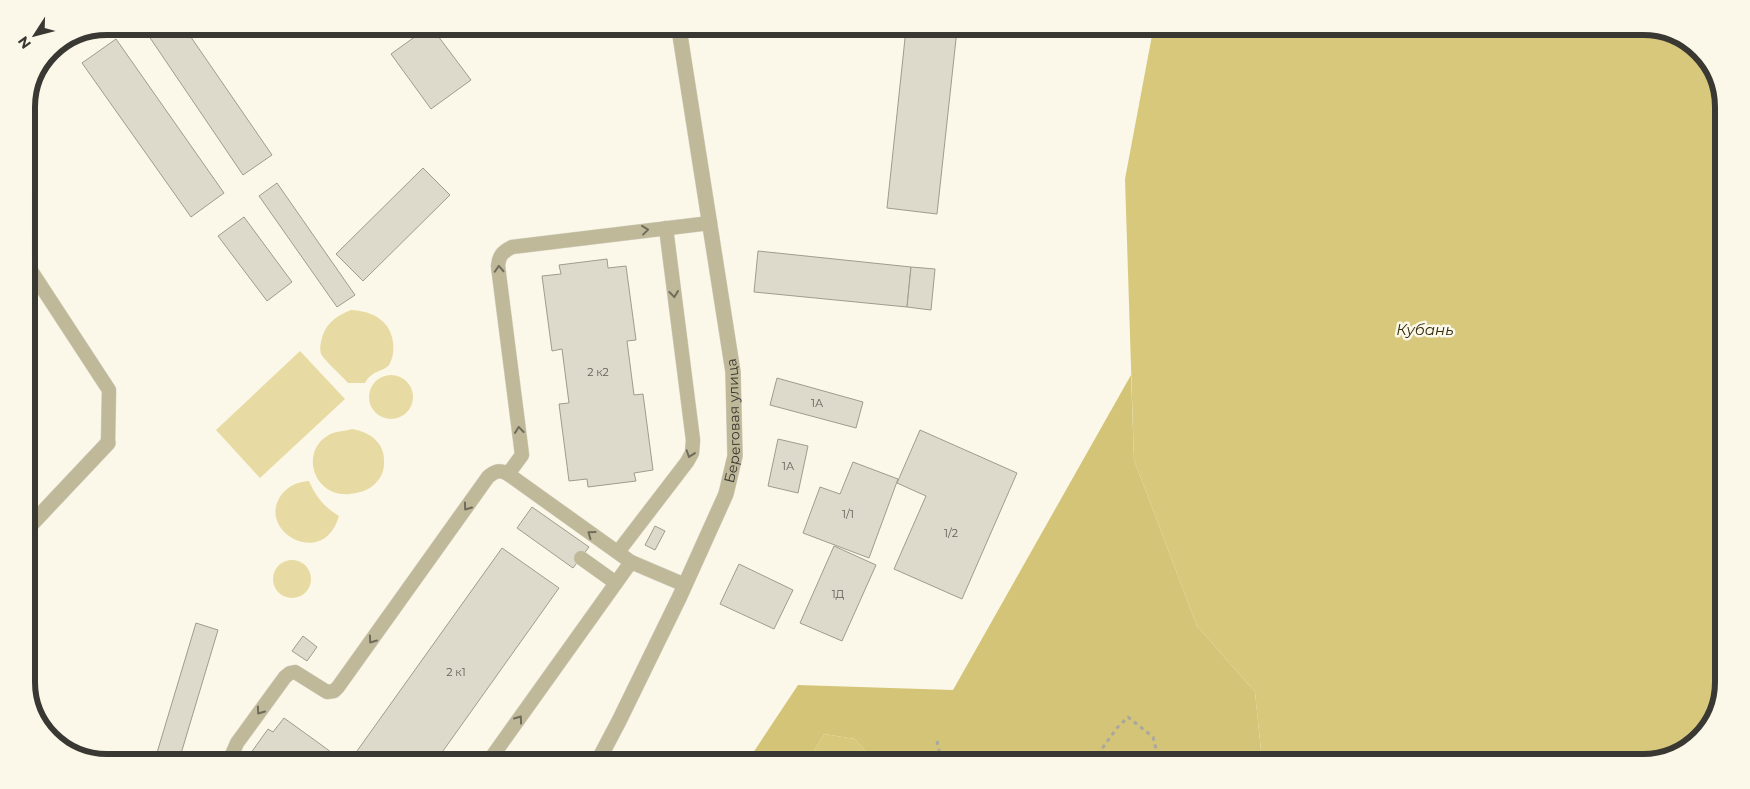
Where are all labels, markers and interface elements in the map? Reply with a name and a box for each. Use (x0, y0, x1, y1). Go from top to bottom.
north arrow (10, 10, 60, 60)
text: N (14, 33, 35, 53)
one-way arrow (641, 226, 649, 236)
one-way arrow (493, 264, 504, 272)
one-way arrow (668, 290, 679, 298)
water label: Кубань (1396, 320, 1454, 339)
street label: Береговая улица (720, 357, 744, 485)
house number: 2 к2 (587, 365, 609, 379)
house number: 1А (811, 396, 824, 410)
one-way arrow (514, 425, 525, 433)
one-way arrow (686, 449, 696, 458)
house number: 1А (782, 459, 795, 473)
one-way arrow (463, 502, 473, 511)
house number: 1/1 (842, 507, 854, 521)
house number: 1/2 (944, 526, 958, 540)
one-way arrow (588, 530, 597, 540)
house number: 1Д (832, 587, 845, 601)
one-way arrow (369, 634, 378, 643)
house number: 2 к1 (446, 665, 466, 679)
one-way arrow (257, 705, 266, 715)
one-way arrow (513, 715, 522, 724)

